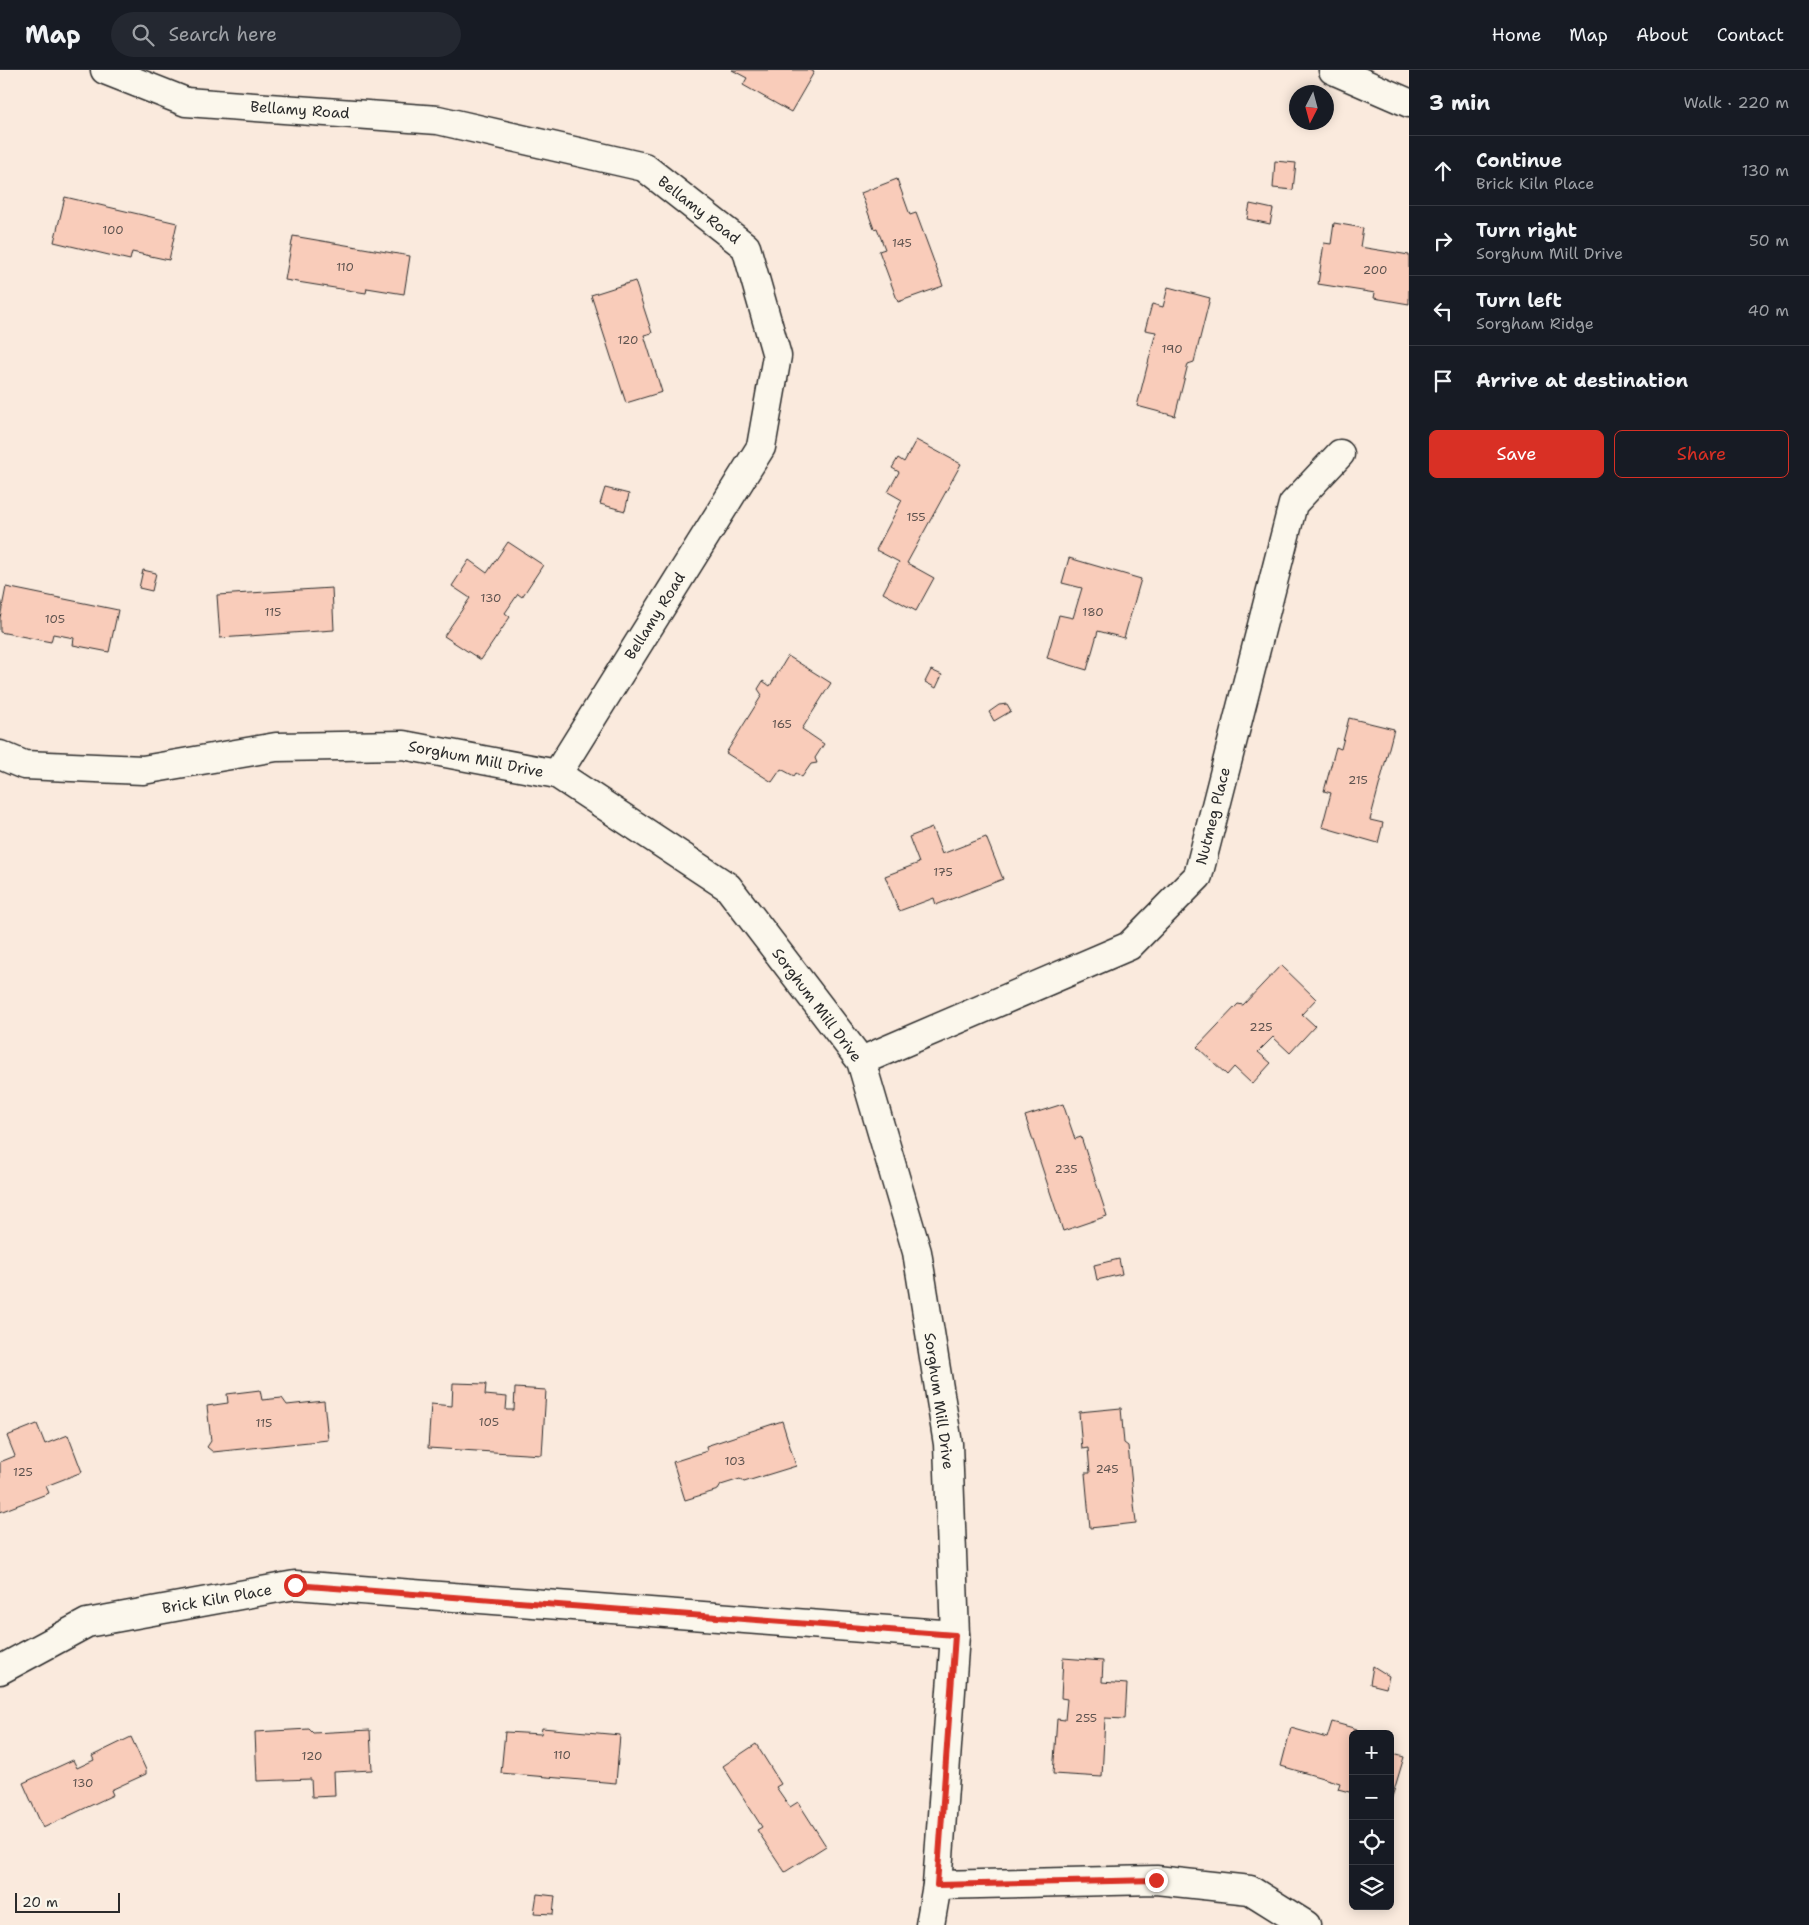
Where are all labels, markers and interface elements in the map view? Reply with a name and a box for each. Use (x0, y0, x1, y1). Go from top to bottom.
search box (111, 12, 461, 57)
text: Map (25, 19, 81, 51)
icon: search (129, 21, 157, 49)
text: Search here (169, 22, 277, 47)
text: Home (1492, 23, 1541, 47)
text: Map (1569, 23, 1608, 47)
text: About (1636, 23, 1689, 47)
text: Contact (1717, 23, 1784, 47)
north arrow (1289, 85, 1334, 130)
text: 3 min (1429, 89, 1490, 117)
text: Walk · 220 m (1683, 92, 1789, 113)
street label: Bellamy Road (250, 97, 351, 123)
text: Continue (1476, 148, 1562, 173)
icon: ahead (1429, 157, 1457, 185)
text: 130 m (1742, 160, 1789, 181)
street label: Bellamy Road (654, 171, 745, 249)
text: Brick Kiln Place (1476, 173, 1594, 194)
text: Turn right (1476, 218, 1577, 243)
house number: 100 (102, 222, 124, 238)
icon: right (1429, 227, 1457, 255)
text: 50 m (1749, 230, 1789, 251)
house number: 145 (892, 235, 912, 251)
text: Sorghum Mill Drive (1476, 243, 1623, 264)
house number: 110 (336, 259, 354, 275)
house number: 200 (1363, 262, 1387, 278)
text: Turn left (1476, 288, 1562, 313)
icon: left (1429, 297, 1457, 325)
text: 40 m (1747, 300, 1789, 321)
text: Sorgham Ridge (1476, 313, 1594, 334)
house number: 120 (618, 332, 638, 348)
house number: 190 (1161, 341, 1183, 357)
icon: arrive (1429, 367, 1457, 395)
text: Arrive at destination (1476, 368, 1688, 393)
button: Save (1429, 430, 1604, 478)
button: Share (1614, 430, 1789, 478)
house number: 155 (906, 509, 926, 525)
street label: Bellamy Road (620, 568, 690, 664)
house number: 130 (480, 590, 502, 606)
house number: 115 (265, 604, 281, 620)
house number: 180 (1082, 604, 1104, 620)
house number: 105 (45, 611, 65, 627)
house number: 165 (772, 716, 792, 732)
street label: Sorghum Mill Drive (406, 736, 546, 782)
street label: Nutmeg Place (1191, 765, 1235, 867)
house number: 215 (1348, 772, 1368, 788)
house number: 175 (933, 864, 953, 880)
street label: Sorghum Mill Drive (768, 944, 866, 1066)
house number: 225 (1249, 1019, 1273, 1035)
house number: 235 (1054, 1161, 1078, 1177)
street label: Sorghum Mill Drive (920, 1331, 958, 1471)
house number: 105 (479, 1414, 499, 1430)
house number: 115 (256, 1415, 272, 1431)
house number: 103 (725, 1453, 745, 1469)
house number: 245 (1095, 1461, 1119, 1477)
house number: 125 (13, 1464, 33, 1480)
route start (284, 1574, 307, 1597)
street label: Brick Kiln Place (161, 1580, 273, 1618)
house number: 255 (1075, 1710, 1097, 1726)
map controls (1349, 1730, 1394, 1910)
button: + (1349, 1730, 1394, 1775)
house number: 110 (553, 1747, 571, 1763)
house number: 120 (302, 1748, 322, 1764)
house number: 130 (72, 1775, 94, 1791)
button: − (1349, 1775, 1394, 1820)
button: locate (1349, 1820, 1394, 1865)
button: layers (1349, 1865, 1394, 1910)
route end (1145, 1869, 1168, 1892)
scale bar (15, 1890, 120, 1913)
text: 20 m (22, 1893, 58, 1911)

